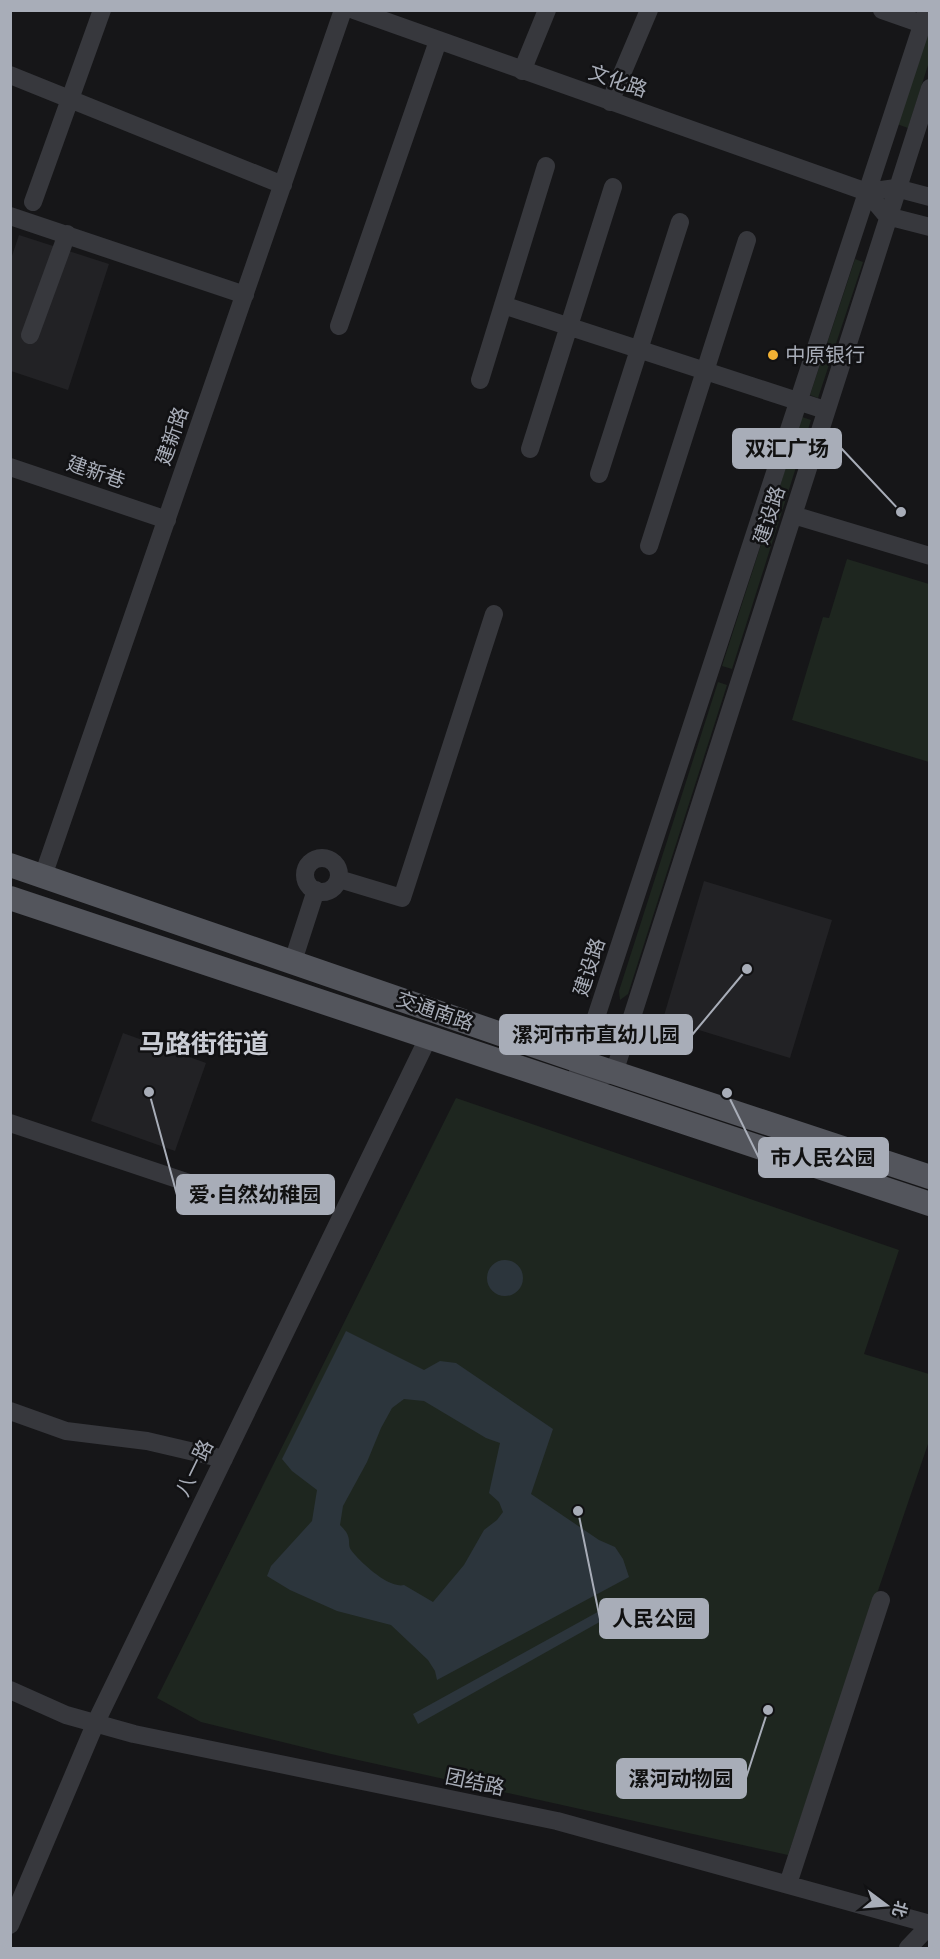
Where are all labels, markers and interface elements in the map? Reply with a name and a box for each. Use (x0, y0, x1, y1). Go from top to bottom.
street label: 文化路 (586, 59, 651, 101)
place label: 中原银行 (785, 342, 865, 366)
marker: 中原银行 (766, 348, 780, 362)
street label: 建新路 (150, 403, 192, 468)
callout: 双汇广场 (733, 429, 841, 468)
text: 双汇广场 (745, 435, 829, 461)
street label: 建新巷 (64, 450, 129, 492)
street label: 建设路 (747, 482, 789, 547)
street label: 建设路 (567, 934, 609, 999)
street label: 交通南路 (394, 986, 477, 1034)
callout: 漯河市市直幼儿园 (500, 1015, 692, 1054)
text: 漯河市市直幼儿园 (512, 1021, 680, 1047)
district label: 马路街街道 (139, 1028, 269, 1059)
callout: 市人民公园 (759, 1138, 888, 1177)
text: 市人民公园 (771, 1144, 876, 1170)
callout: 爱·自然幼稚园 (177, 1175, 334, 1214)
text: 爱·自然幼稚园 (189, 1181, 321, 1207)
street label: 八一路 (169, 1435, 217, 1500)
callout: 人民公园 (600, 1599, 708, 1638)
text: 人民公园 (612, 1605, 696, 1631)
callout: 漯河动物园 (617, 1759, 746, 1798)
street label: 团结路 (443, 1763, 507, 1799)
text: 漯河动物园 (629, 1765, 734, 1791)
north arrow (856, 1875, 916, 1935)
text: 北 (889, 1899, 912, 1920)

